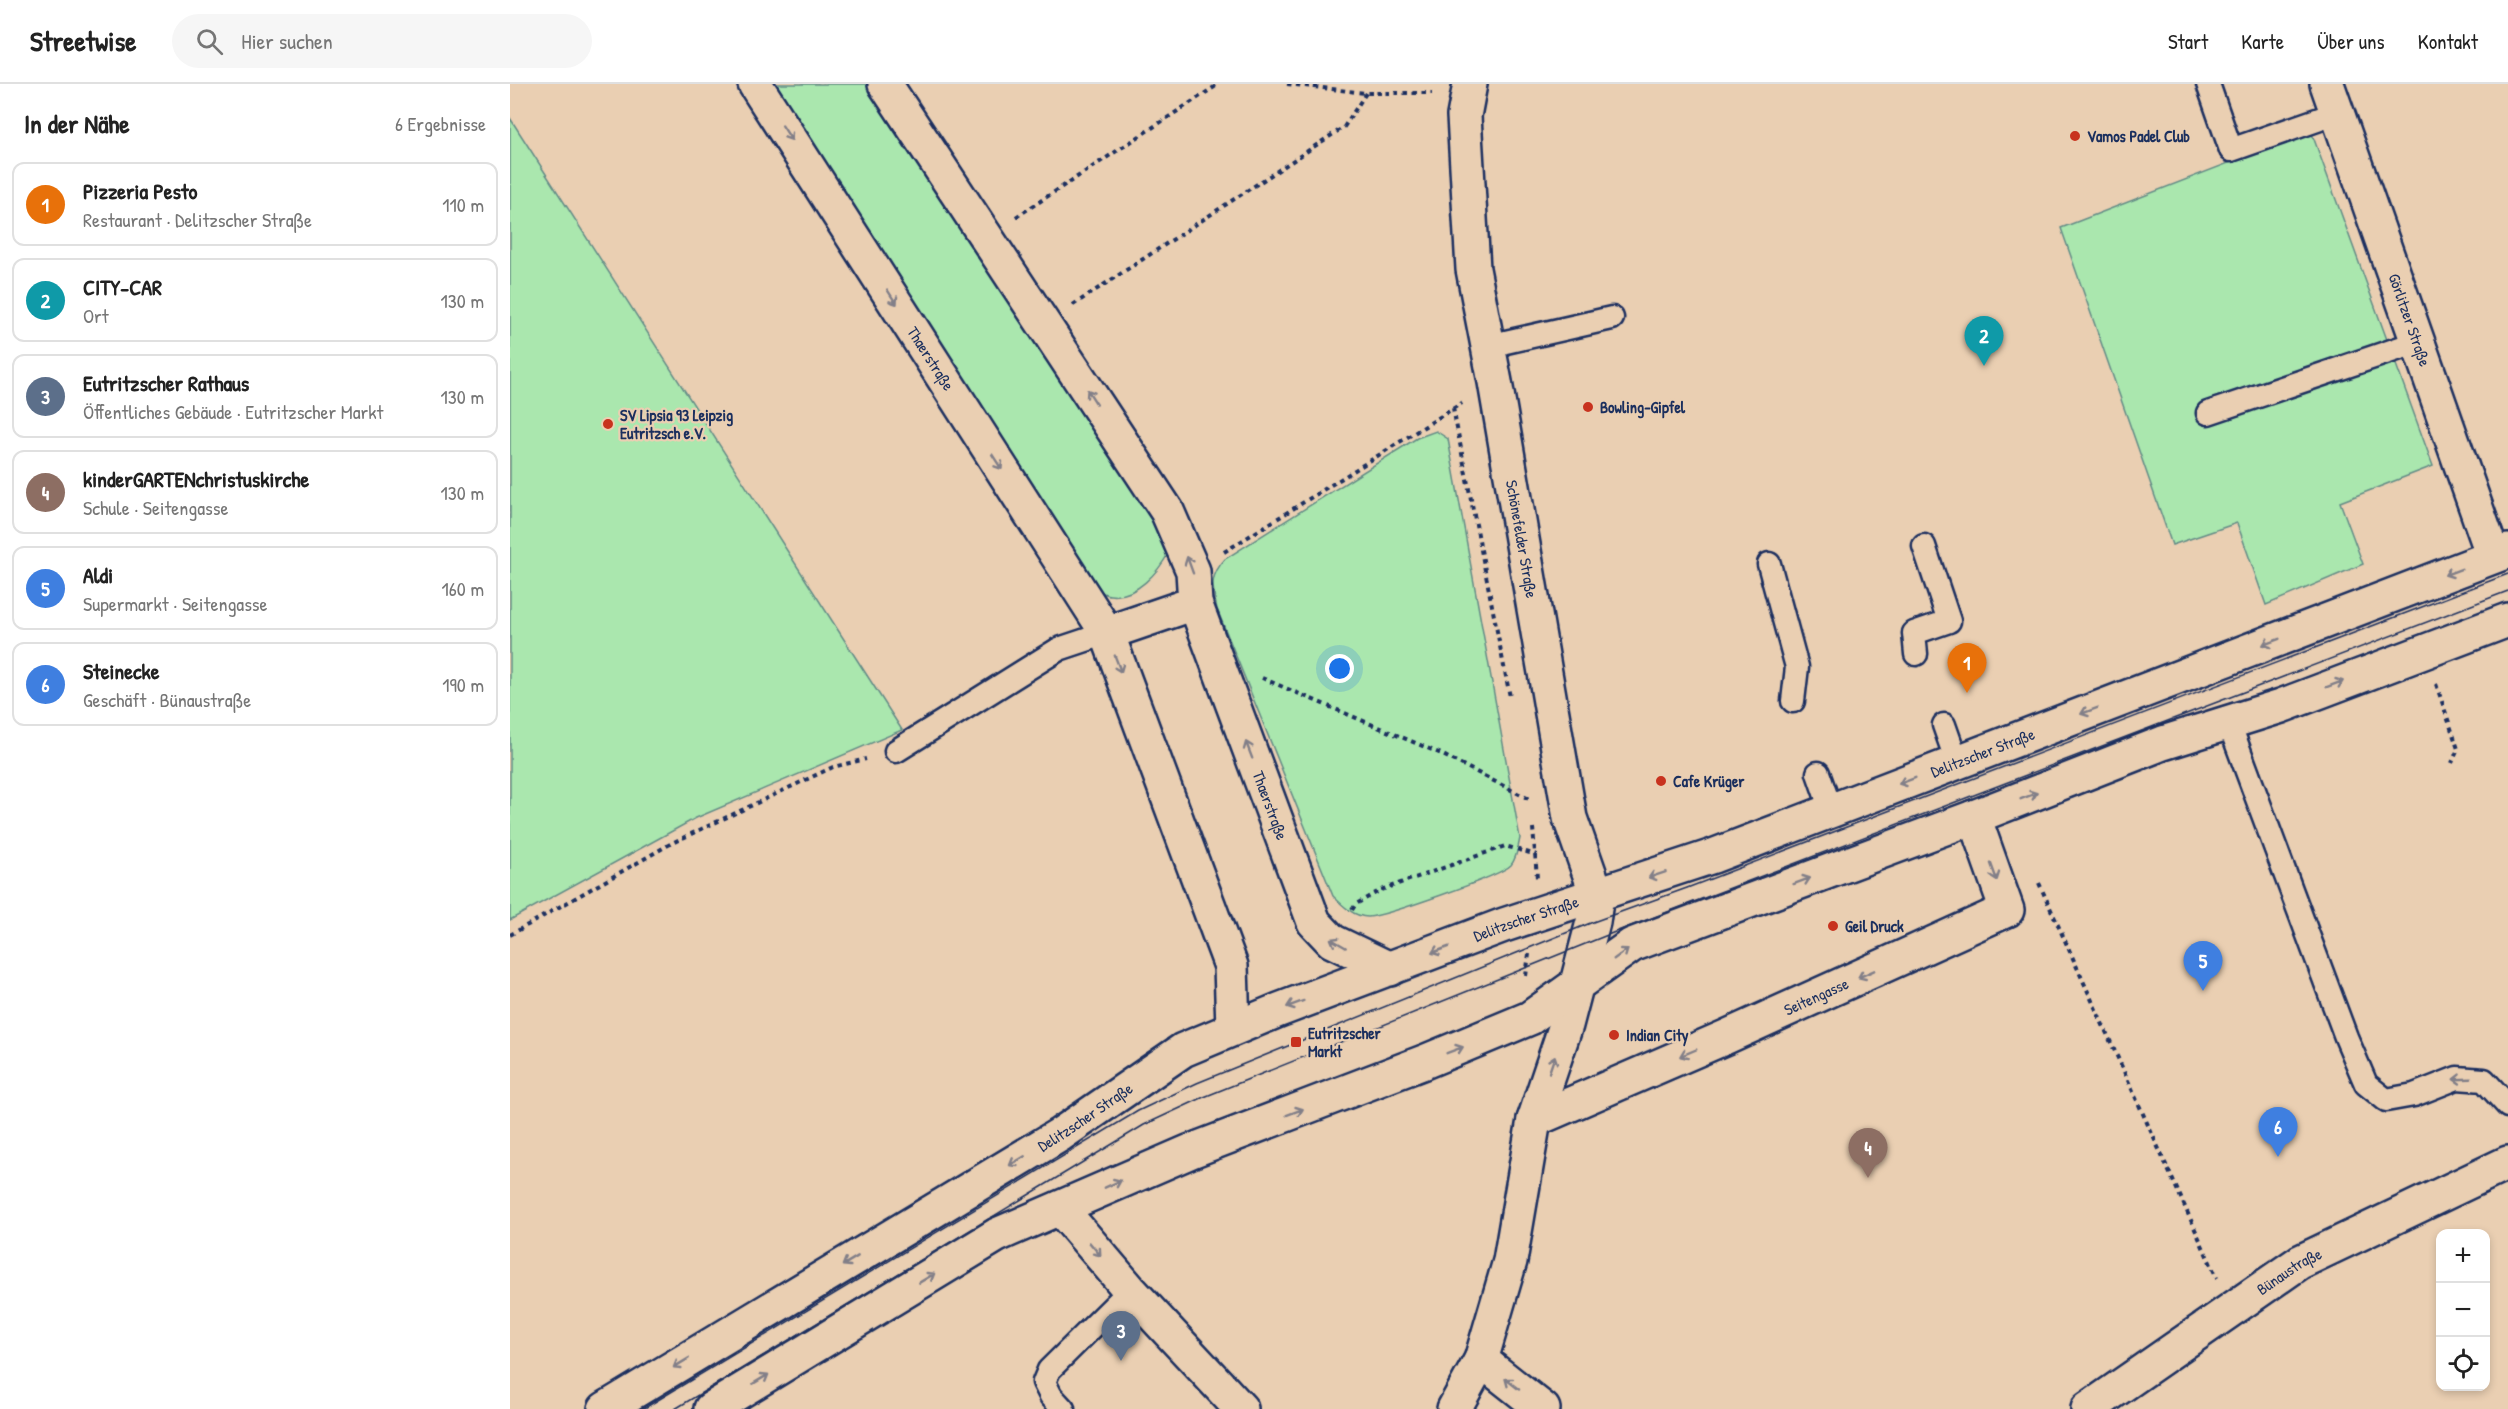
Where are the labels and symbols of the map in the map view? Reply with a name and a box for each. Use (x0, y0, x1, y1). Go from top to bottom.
one-way arrow (781, 124, 793, 141)
place label: Vamos Padel Club (2087, 125, 2190, 147)
marker: Vamos Padel Club (2068, 129, 2082, 143)
street label: Görlitzer Straße (2383, 270, 2437, 370)
one-way arrow (885, 289, 898, 306)
pin: 2 (1964, 316, 2004, 366)
street label: Thaerstraße (902, 322, 960, 395)
one-way arrow (1086, 390, 1098, 406)
place label: Bowling-Gipfel (1600, 396, 1686, 419)
marker: Bowling-Gipfel (1581, 400, 1595, 414)
place label: SV Lipsia 93 Leipzig Eutritzsch e.V. (620, 404, 733, 444)
marker: SV Lipsia 93 Leipzig Eutritzsch e.V. (601, 417, 615, 431)
one-way arrow (991, 453, 1003, 469)
street label: Schönefelder Straße (1501, 478, 1543, 600)
one-way arrow (1183, 556, 1194, 575)
one-way arrow (2445, 567, 2463, 578)
one-way arrow (2263, 637, 2281, 648)
pin: 1 (1948, 644, 1986, 693)
your location (1325, 654, 1354, 683)
one-way arrow (1114, 655, 1125, 673)
one-way arrow (2325, 678, 2344, 689)
one-way arrow (2080, 706, 2099, 717)
street label: Delitzscher Straße (1927, 722, 2038, 782)
one-way arrow (1243, 741, 1254, 759)
street label: Thaerstraße (1248, 768, 1294, 843)
place label: Cafe Krüger (1673, 770, 1745, 793)
marker: Cafe Krüger (1654, 774, 1668, 788)
one-way arrow (1898, 776, 1917, 787)
one-way arrow (2019, 790, 2037, 801)
one-way arrow (1989, 862, 2000, 881)
one-way arrow (1648, 870, 1667, 881)
one-way arrow (1792, 875, 1811, 886)
street label: Delitzscher Straße (1470, 890, 1582, 947)
place label: Geil Druck (1845, 915, 1904, 937)
marker: Geil Druck (1826, 919, 1840, 933)
one-way arrow (1330, 937, 1347, 949)
pin: 5 (2184, 942, 2222, 991)
one-way arrow (1431, 945, 1450, 956)
one-way arrow (1613, 947, 1629, 960)
one-way arrow (1857, 968, 1875, 980)
street label: Seitengasse (1780, 972, 1852, 1020)
one-way arrow (1287, 999, 1305, 1010)
place label: Eutritzscher Markt (1308, 1022, 1382, 1062)
place label: Indian City (1626, 1024, 1689, 1047)
marker: Indian City (1607, 1028, 1621, 1042)
marker: Eutritzscher Markt (1289, 1035, 1303, 1049)
one-way arrow (1445, 1044, 1464, 1055)
one-way arrow (1679, 1048, 1697, 1060)
one-way arrow (1548, 1055, 1559, 1074)
one-way arrow (2453, 1074, 2472, 1085)
street label: Delitzscher Straße (1034, 1077, 1137, 1157)
one-way arrow (1285, 1106, 1303, 1117)
pin: 6 (2258, 1108, 2298, 1157)
pin: 4 (1848, 1128, 1888, 1178)
one-way arrow (1009, 1155, 1026, 1167)
one-way arrow (1104, 1177, 1122, 1189)
one-way arrow (1088, 1241, 1102, 1256)
street label: Bünaustraße (2252, 1242, 2326, 1300)
one-way arrow (842, 1256, 859, 1268)
one-way arrow (918, 1271, 935, 1283)
pin: 3 (1102, 1312, 1140, 1361)
one-way arrow (673, 1357, 690, 1369)
one-way arrow (752, 1372, 769, 1384)
one-way arrow (1504, 1378, 1520, 1391)

